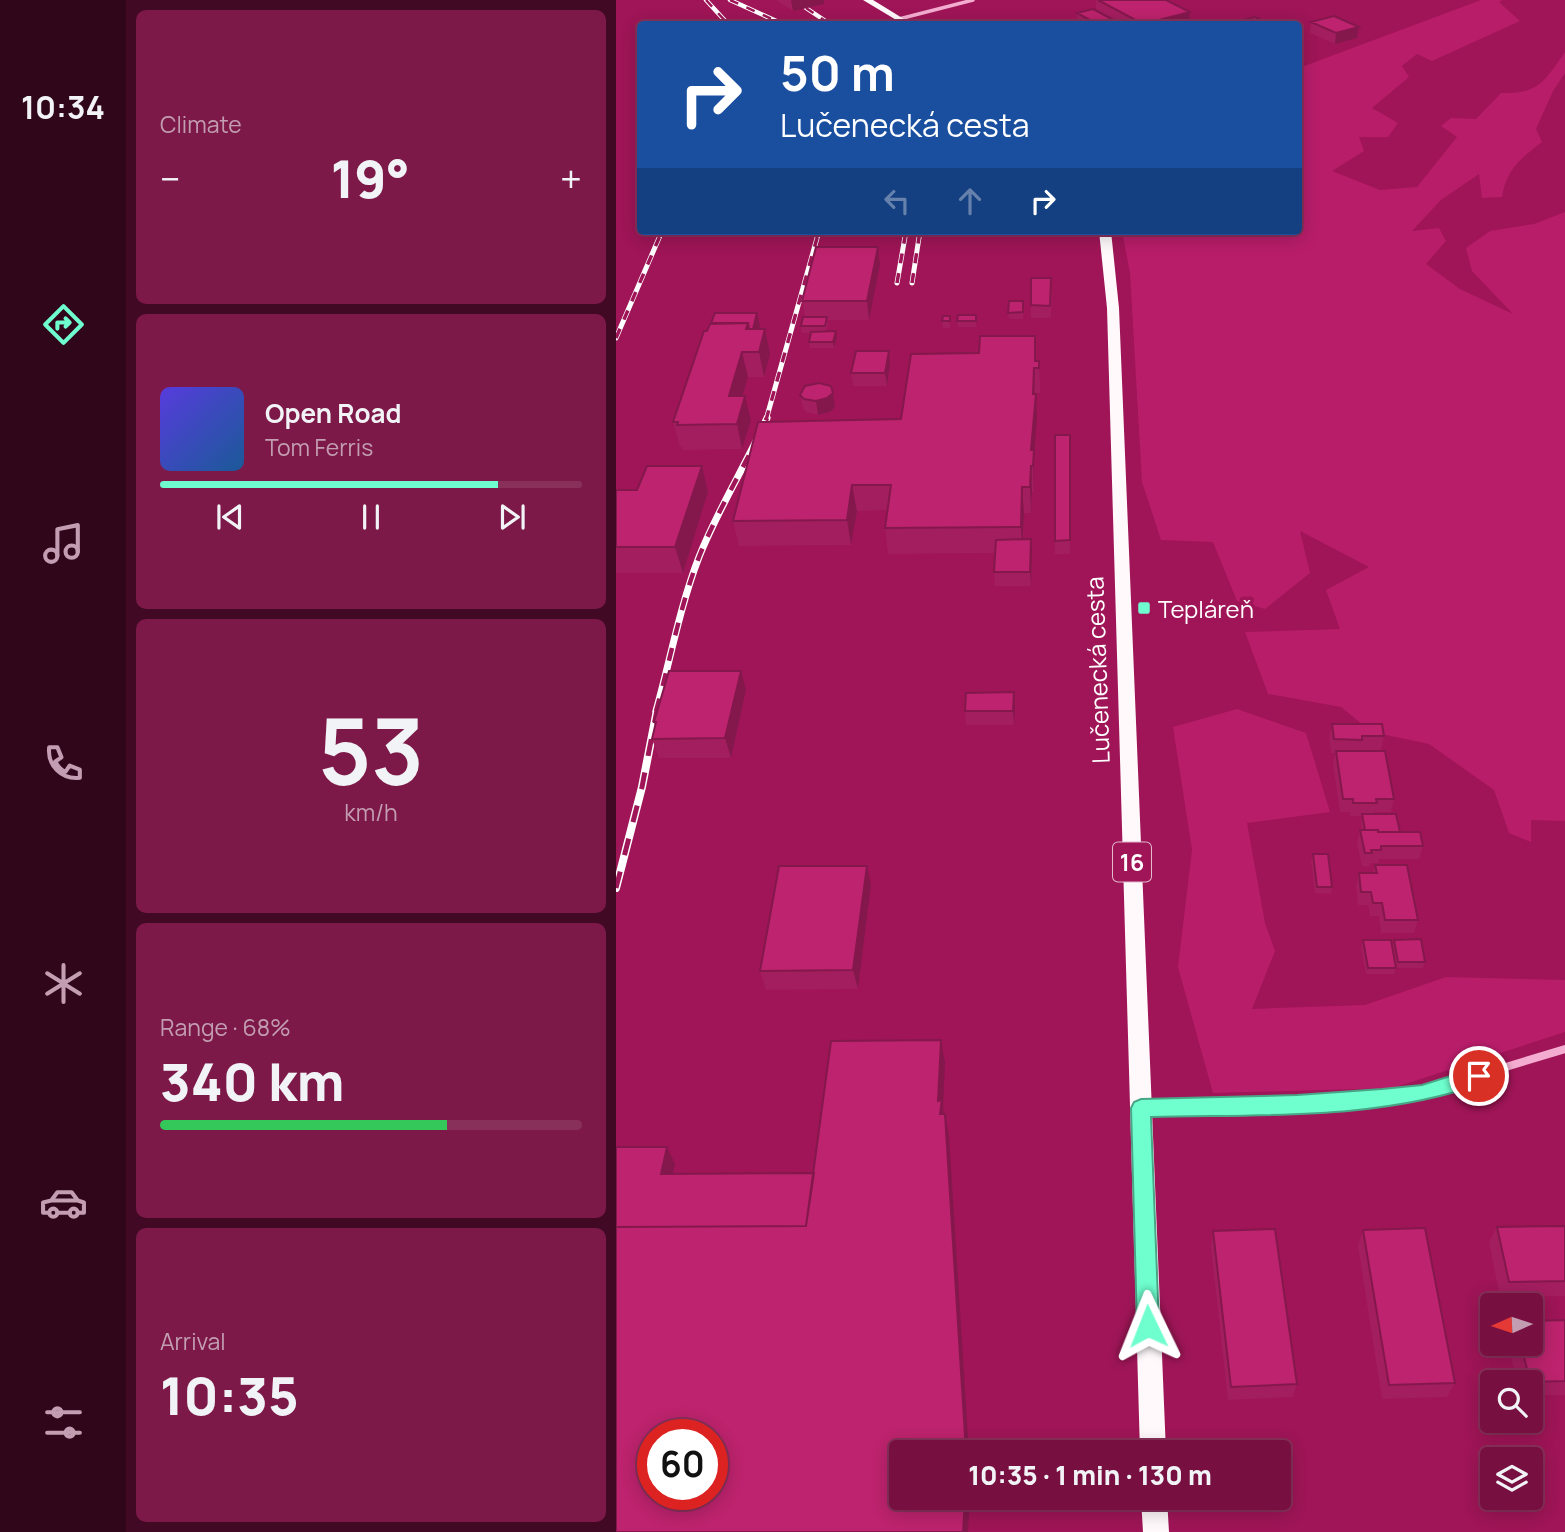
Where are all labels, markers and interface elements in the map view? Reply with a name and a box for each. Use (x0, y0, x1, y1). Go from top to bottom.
text: 50 m (780, 39, 895, 106)
icon: right (665, 49, 756, 140)
text: 10:34 (21, 85, 105, 129)
text: Lučenecká cesta (780, 103, 1030, 147)
text: Climate (160, 108, 242, 140)
text: 19° (331, 143, 410, 214)
text: − (160, 152, 181, 204)
text: + (560, 152, 582, 204)
icon: left (878, 182, 916, 220)
icon: ahead (951, 182, 989, 220)
icon: right (1024, 182, 1062, 220)
icon: directions (39, 300, 88, 349)
text: Open Road (265, 395, 401, 431)
text: Tom Ferris (265, 431, 373, 463)
icon: previous (211, 498, 249, 536)
icon: pause (352, 498, 390, 536)
icon: next (493, 498, 531, 536)
icon: music (39, 519, 88, 568)
street label: Lučenecká cesta (1077, 576, 1117, 764)
place label: Tepláreň (1158, 592, 1254, 625)
marker: Tepláreň (1136, 600, 1152, 616)
text: 53 (318, 688, 424, 812)
icon: phone (39, 739, 88, 788)
text: km/h (344, 796, 398, 828)
road number: 16 (1113, 842, 1151, 882)
icon: climate (39, 959, 88, 1008)
text: Range · 68% (160, 1011, 291, 1043)
text: 340 km (160, 1046, 345, 1117)
pin (1449, 1046, 1509, 1106)
icon: arrive (1460, 1057, 1498, 1095)
icon: car (39, 1178, 88, 1227)
position arrow (1111, 1289, 1185, 1363)
north arrow (1480, 1293, 1544, 1356)
map controls (1480, 1293, 1543, 1510)
text: Arrival (160, 1325, 226, 1357)
text: 10:35 (160, 1360, 299, 1431)
button: search (1480, 1370, 1543, 1433)
icon: filters (39, 1398, 88, 1447)
speed limit sign: 60 (637, 1419, 728, 1510)
button: layers (1480, 1447, 1543, 1510)
text: 10:35 · 1 min · 130 m (968, 1457, 1212, 1493)

